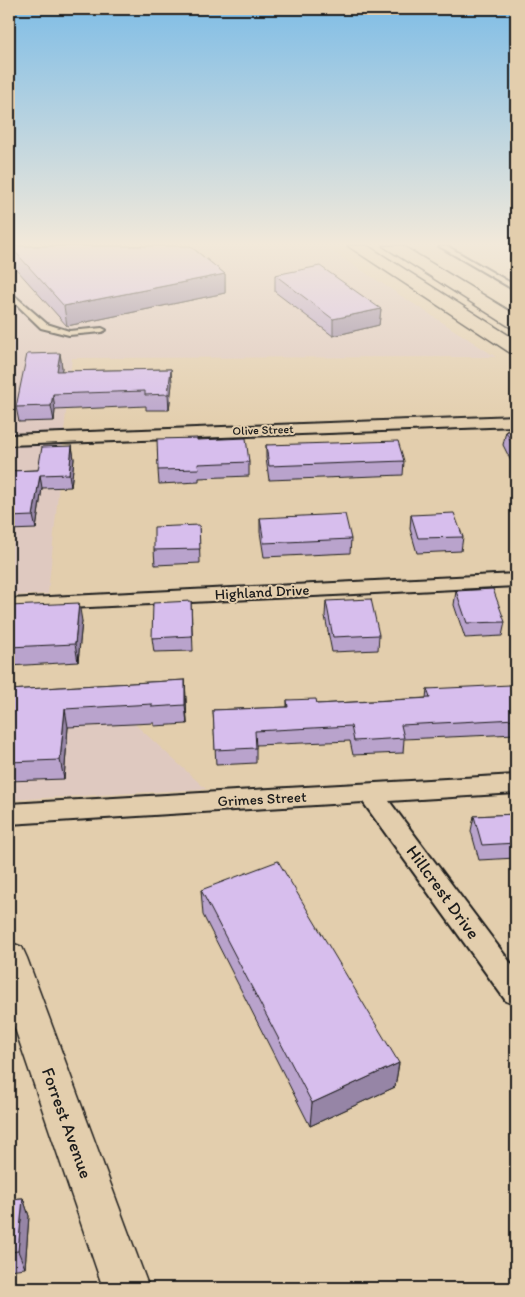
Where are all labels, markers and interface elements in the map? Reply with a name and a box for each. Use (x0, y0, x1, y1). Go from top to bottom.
street label: Olive Street (232, 422, 294, 438)
street label: Highland Drive (214, 581, 310, 603)
street label: Grimes Street (217, 788, 307, 810)
street label: Hillcrest Drive (402, 841, 484, 943)
street label: Forrest Avenue (37, 1064, 97, 1182)

